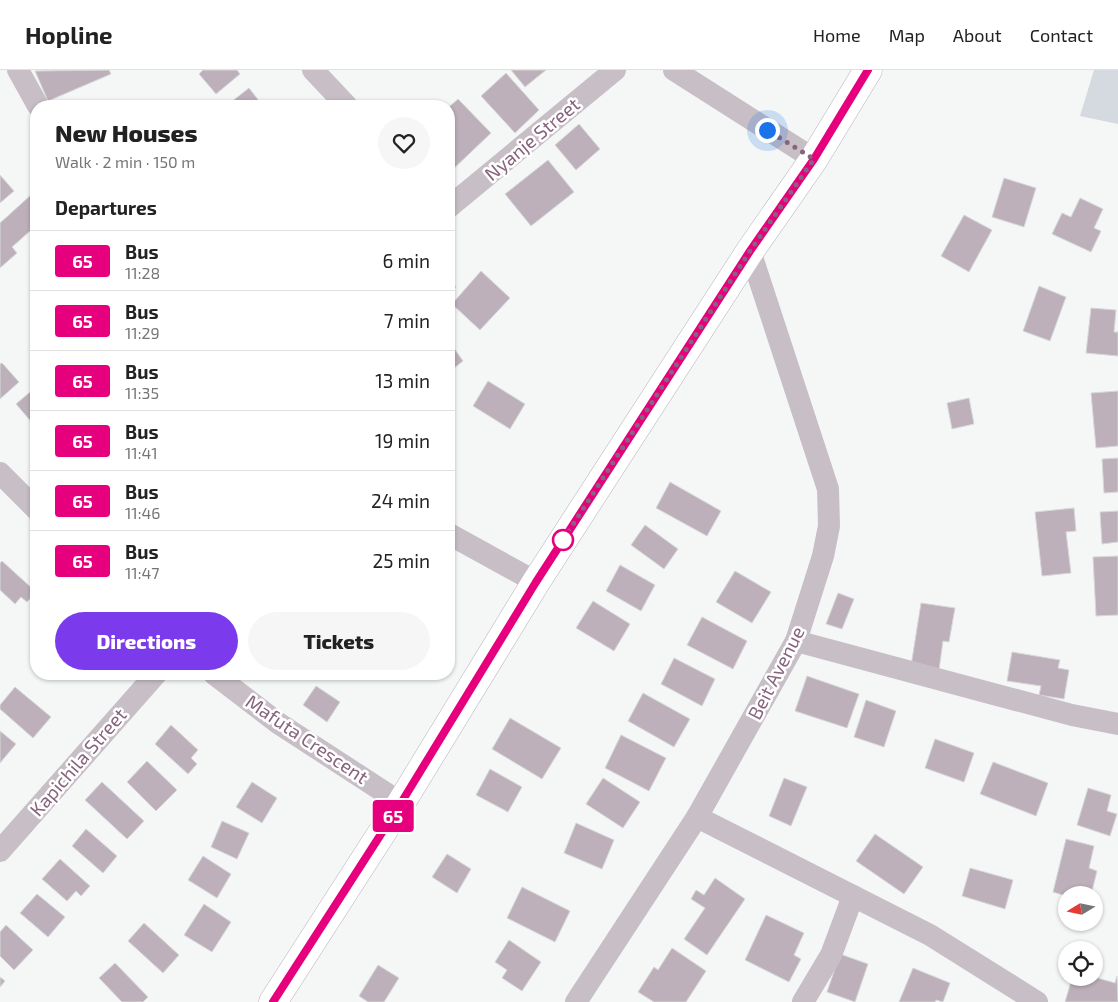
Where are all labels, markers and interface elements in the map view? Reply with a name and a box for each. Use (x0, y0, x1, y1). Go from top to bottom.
text: Hopline (25, 20, 113, 49)
text: Home (813, 24, 861, 46)
text: Map (889, 24, 925, 46)
text: About (953, 24, 1002, 46)
text: Contact (1030, 24, 1093, 46)
street label: Nyanje Street (480, 92, 584, 185)
button: heart (378, 117, 430, 169)
text: New Houses (55, 118, 198, 147)
your location (755, 118, 780, 143)
text: Walk · 2 min · 150 m (55, 152, 195, 171)
text: Departures (55, 196, 157, 219)
text: Bus (125, 240, 159, 263)
text: 6 min (382, 249, 430, 272)
text: 65 (72, 250, 93, 272)
text: 11:28 (125, 263, 160, 282)
text: Bus (125, 300, 159, 323)
text: 7 min (384, 309, 430, 332)
text: 65 (72, 310, 93, 332)
text: 11:29 (125, 323, 160, 342)
text: Bus (125, 360, 159, 383)
text: 13 min (375, 369, 430, 392)
text: 65 (72, 370, 93, 392)
text: 11:35 (125, 383, 159, 402)
text: Bus (125, 420, 159, 443)
text: 19 min (375, 429, 430, 452)
text: 65 (72, 430, 93, 452)
text: 11:41 (125, 443, 158, 462)
text: Bus (125, 480, 159, 503)
text: 24 min (371, 489, 430, 512)
text: 65 (72, 490, 93, 512)
text: 11:46 (125, 503, 161, 522)
unlabelled marker (552, 529, 574, 551)
text: Bus (125, 540, 159, 563)
text: 25 min (373, 549, 430, 572)
text: 65 (72, 550, 93, 572)
text: 11:47 (125, 563, 160, 582)
button: Directions (55, 612, 238, 670)
button: Tickets (248, 612, 430, 670)
street label: Beit Avenue (742, 622, 809, 723)
street label: Mafuta Crescent (242, 689, 373, 788)
street label: Kapichila Street (24, 703, 131, 820)
line badge: 65 (370, 800, 416, 832)
text: 65 (383, 805, 403, 827)
north arrow (1058, 886, 1102, 931)
map controls (1058, 886, 1103, 986)
button: locate (1058, 941, 1103, 986)

